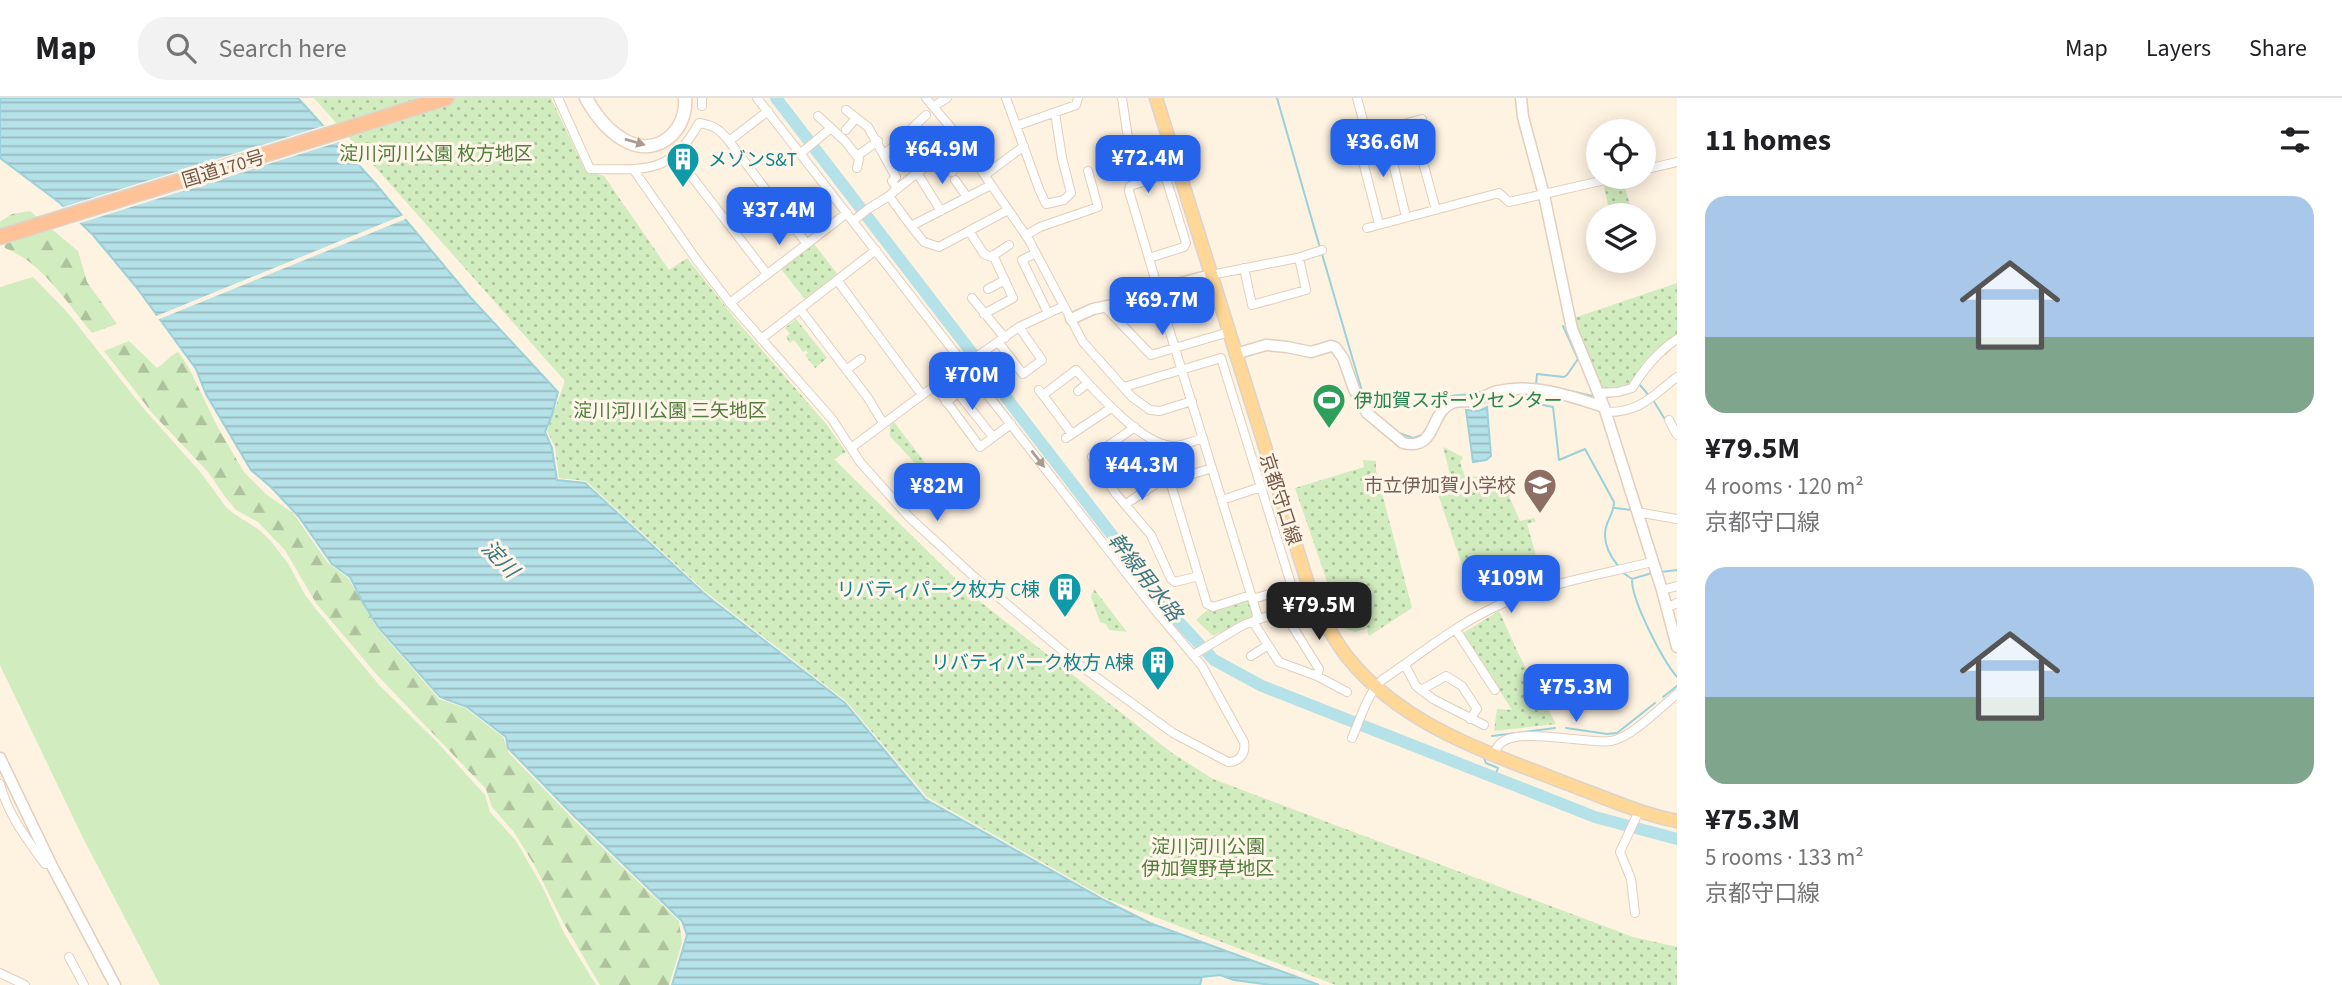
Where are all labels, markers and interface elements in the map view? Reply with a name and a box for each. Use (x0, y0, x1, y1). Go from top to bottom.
search box (138, 17, 628, 80)
text: Map (35, 25, 96, 72)
icon: search (162, 29, 200, 67)
text: Search here (218, 30, 347, 67)
text: Map (2065, 31, 2108, 66)
text: Layers (2146, 31, 2211, 66)
text: Share (2249, 31, 2307, 66)
map controls (1586, 119, 1656, 273)
button: locate (1586, 119, 1656, 189)
text: 11 homes (1705, 119, 1831, 162)
pin: ¥36.6M (1326, 120, 1440, 179)
icon: filters (2276, 121, 2314, 159)
text: ¥36.6M (1346, 125, 1420, 158)
pin: ¥64.9M (885, 126, 999, 186)
text: ¥64.9M (905, 132, 979, 165)
pin: ¥72.4M (1091, 136, 1205, 195)
one-way arrow (624, 138, 645, 148)
building icon: メゾンS&T (664, 140, 702, 189)
park label: 淀川河川公園 枚方地区 (339, 141, 533, 168)
text: ¥72.4M (1111, 141, 1185, 174)
street label: 国道170号 (179, 144, 268, 195)
place label: メゾンS&T (708, 147, 797, 174)
pin: ¥37.4M (722, 188, 836, 247)
text: ¥37.4M (742, 193, 816, 226)
button: layers (1586, 203, 1656, 273)
icon: home (1947, 242, 2073, 368)
pin: ¥69.7M (1105, 278, 1219, 337)
text: ¥69.7M (1125, 283, 1199, 316)
pin: ¥70M (931, 352, 1013, 412)
text: ¥70M (945, 358, 999, 391)
sports icon: 伊加賀スポーツセンター (1310, 381, 1348, 430)
place label: 伊加賀スポーツセンター (1354, 388, 1563, 415)
park label: 淀川河川公園 三矢地区 (573, 398, 767, 425)
text: ¥79.5M (1705, 427, 1800, 470)
pin: ¥44.3M (1085, 442, 1199, 502)
text: ¥44.3M (1105, 448, 1179, 481)
one-way arrow (1030, 449, 1045, 467)
street label: 京都守口線 (1252, 450, 1307, 549)
pin: ¥82M (896, 464, 978, 523)
school or university icon: 市立伊加賀小学校 (1521, 466, 1559, 515)
text: ¥82M (910, 469, 964, 502)
text: 4 rooms · 120 m² (1705, 470, 1864, 503)
place label: 市立伊加賀小学校 (1364, 473, 1516, 500)
text: 京都守口線 (1705, 506, 1820, 539)
water label: 幹線用水路 (1101, 526, 1190, 629)
water label: 淀川 (475, 533, 527, 586)
pin: ¥109M (1462, 556, 1560, 615)
text: ¥109M (1478, 561, 1544, 594)
building icon: リバティパーク枚方 C棟 (1046, 570, 1084, 619)
place label: リバティパーク枚方 C棟 (836, 577, 1040, 604)
pin: ¥79.5M (1262, 582, 1376, 642)
text: ¥79.5M (1282, 588, 1356, 621)
icon: home (1947, 613, 2073, 739)
building icon: リバティパーク枚方 A棟 (1139, 643, 1177, 692)
place label: リバティパーク枚方 A棟 (931, 650, 1134, 677)
pin: ¥75.3M (1519, 664, 1633, 724)
text: ¥75.3M (1539, 670, 1613, 703)
text: ¥75.3M (1705, 798, 1800, 841)
park label: 淀川河川公園 伊加賀野草地区 (1141, 834, 1275, 883)
text: 5 rooms · 133 m² (1705, 841, 1864, 874)
text: 京都守口線 (1705, 877, 1820, 910)

